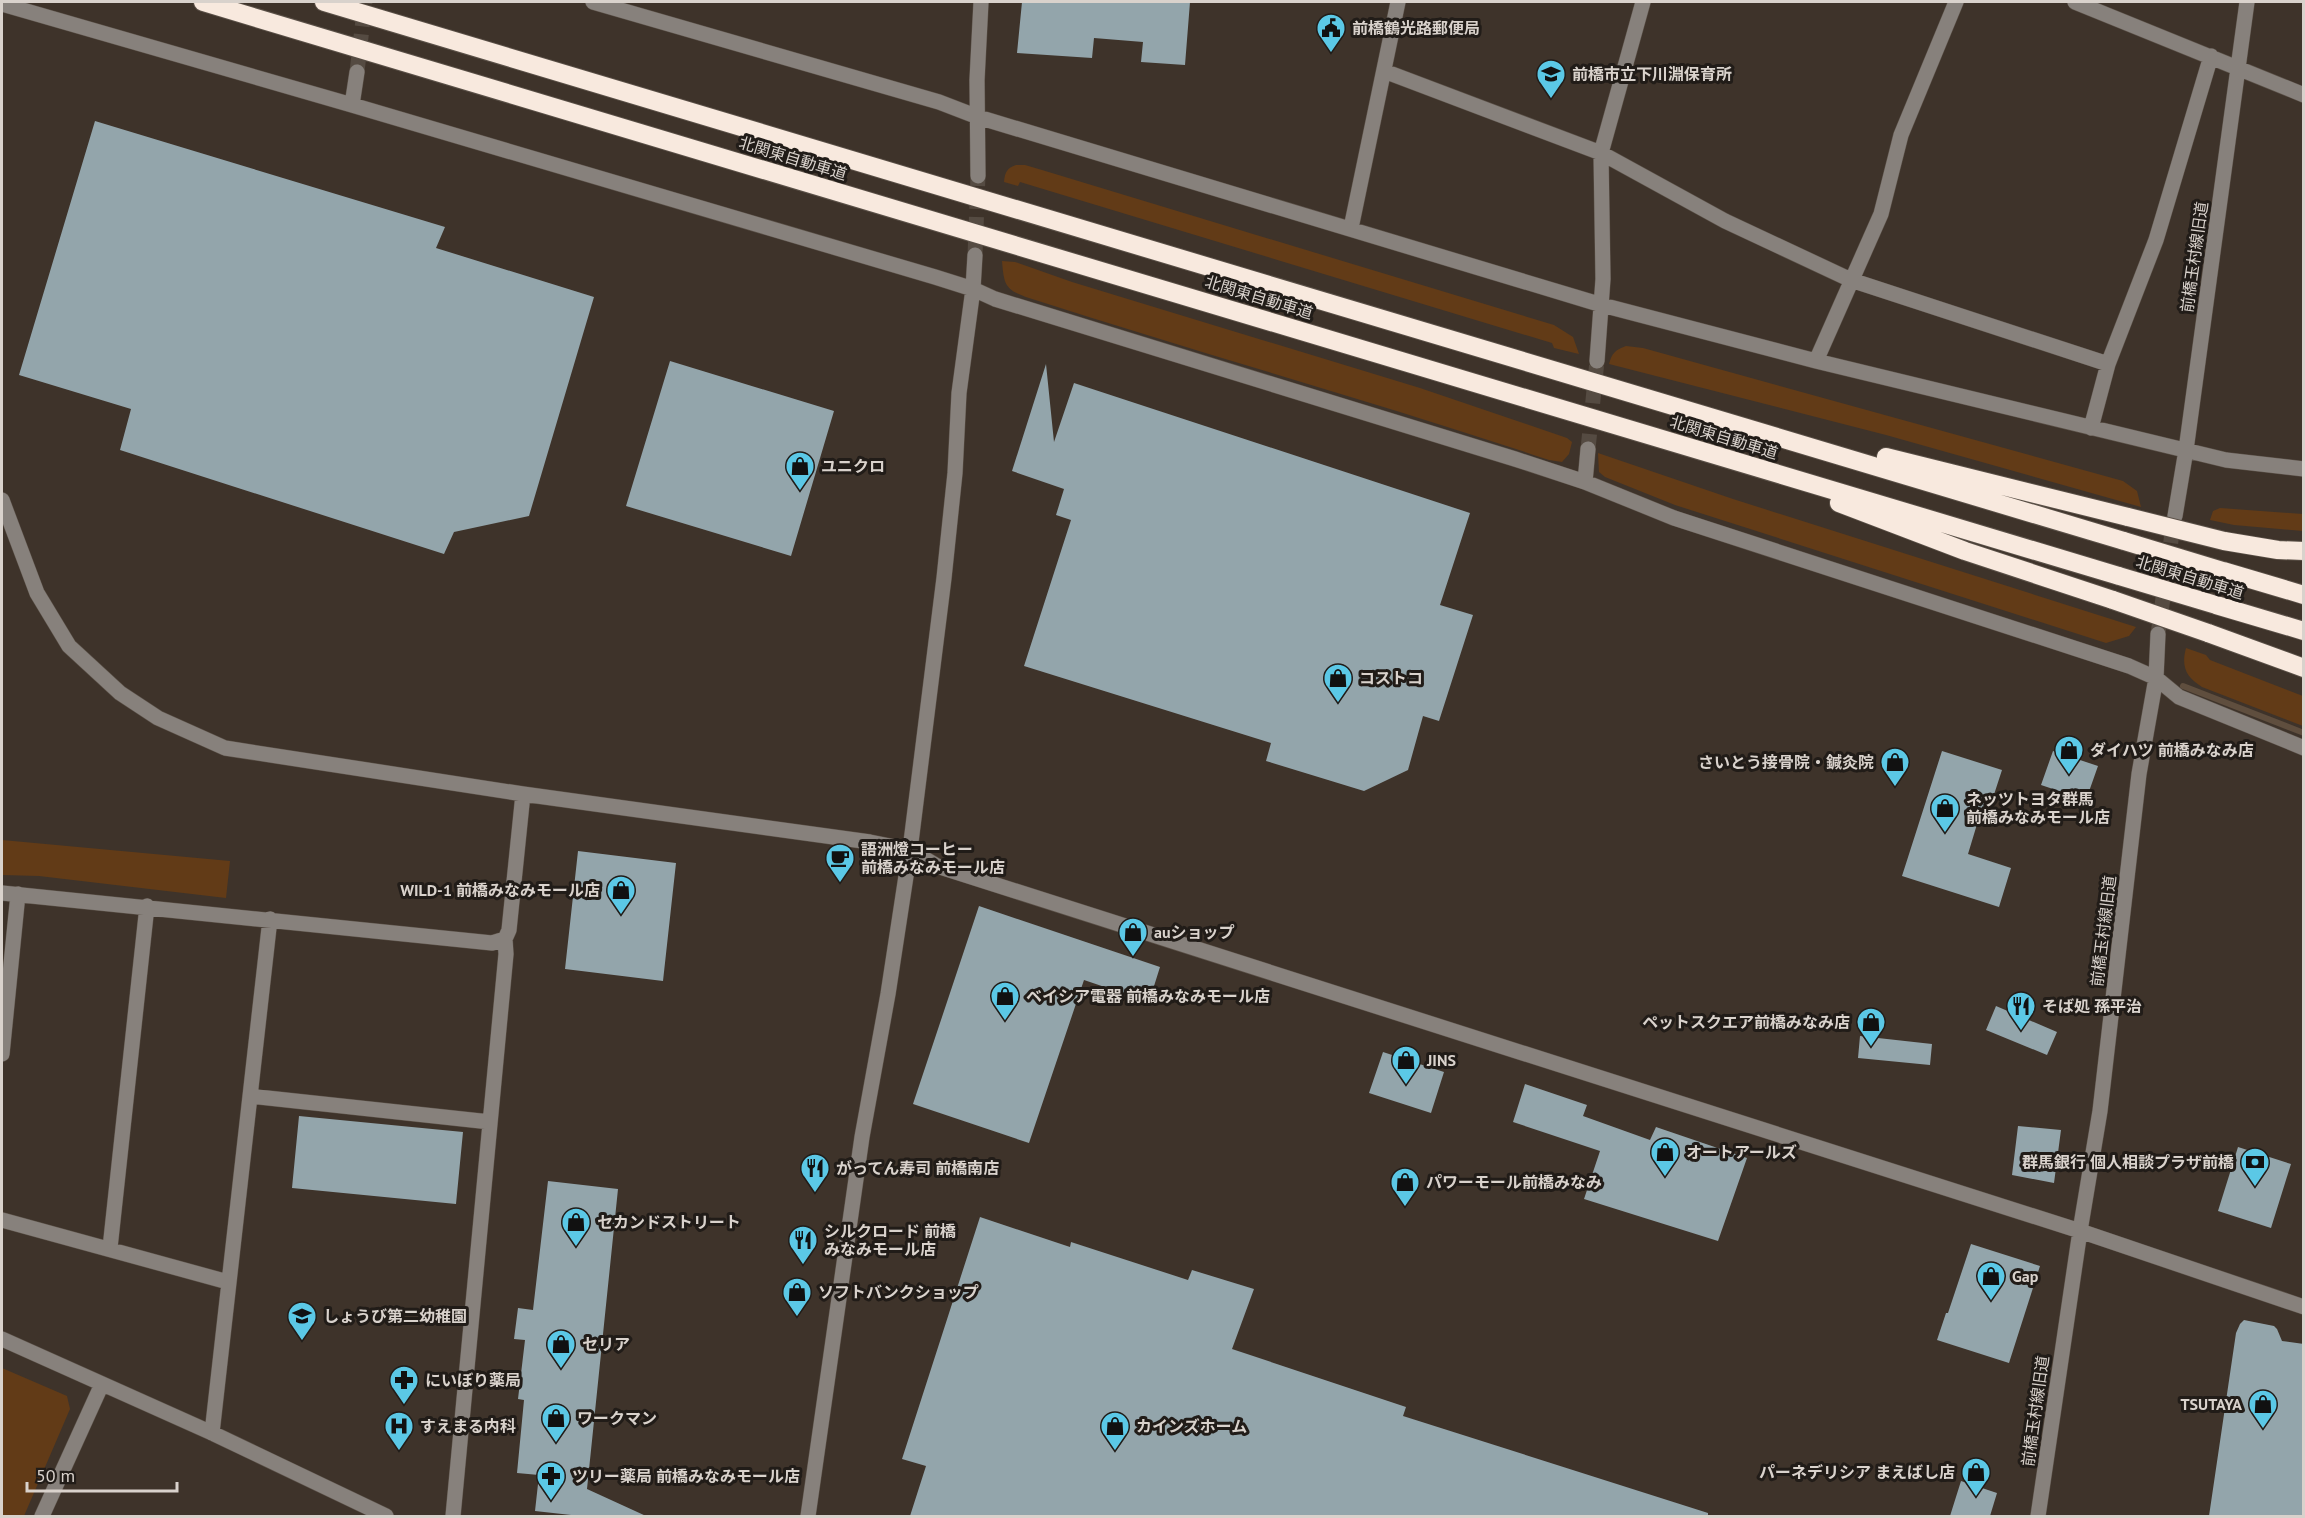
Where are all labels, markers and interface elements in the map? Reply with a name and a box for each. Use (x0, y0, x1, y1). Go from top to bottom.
public building icon: 前橋鶴光路郵便局 (1315, 12, 1347, 54)
place label: 前橋鶴光路郵便局 (1352, 18, 1480, 38)
school or university icon: 前橋市立下川淵保育所 (1535, 58, 1567, 100)
place label: 前橋市立下川淵保育所 (1572, 64, 1732, 84)
street label: 北関東自動車道 (737, 132, 849, 184)
street label: 前橋玉村線旧道 (2176, 200, 2212, 314)
street label: 北関東自動車道 (1203, 271, 1315, 323)
street label: 北関東自動車道 (1668, 411, 1780, 463)
shop icon: ユニクロ (784, 450, 816, 492)
place label: ユニクロ (821, 456, 885, 476)
street label: 北関東自動車道 (2134, 551, 2246, 603)
shop icon: コストコ (1322, 662, 1354, 704)
place label: コストコ (1359, 668, 1423, 688)
shop icon: ダイハツ 前橋みなみ店 (2053, 734, 2085, 776)
place label: ダイハツ 前橋みなみ店 (2090, 740, 2254, 760)
shop icon: さいとう接骨院・鍼灸院 (1879, 746, 1911, 788)
place label: さいとう接骨院・鍼灸院 (1698, 752, 1874, 772)
place label: ネッツトヨタ群馬 前橋みなみモール店 (1966, 789, 2110, 827)
shop icon: ネッツトヨタ群馬 前橋みなみモール店 (1929, 792, 1961, 834)
place label: 語洲燈コーヒー 前橋みなみモール店 (861, 839, 1005, 877)
cafe icon: 語洲燈コーヒー 前橋みなみモール店 (824, 842, 856, 884)
shop icon: WILD-1 前橋みなみモール店 (605, 874, 637, 916)
street label: 前橋玉村線旧道 (2086, 874, 2120, 988)
place label: WILD-1 前橋みなみモール店 (400, 880, 600, 900)
shop icon: auショップ (1117, 916, 1149, 958)
place label: auショップ (1154, 922, 1235, 942)
shop icon: ベイシア電器 前橋みなみモール店 (989, 980, 1021, 1022)
place label: ベイシア電器 前橋みなみモール店 (1026, 986, 1270, 1006)
restaurant icon: そば処 孫平治 (2005, 990, 2037, 1032)
place label: そば処 孫平治 (2042, 996, 2142, 1016)
shop icon: ペットスクエア前橋みなみ店 (1855, 1006, 1887, 1048)
place label: ペットスクエア前橋みなみ店 (1642, 1012, 1850, 1032)
shop icon: JINS (1390, 1044, 1422, 1086)
place label: JINS (1426, 1050, 1456, 1070)
shop icon: オートアールズ (1649, 1136, 1681, 1178)
place label: オートアールズ (1686, 1142, 1797, 1162)
bank icon: 群馬銀行 個人相談プラザ前橋 (2239, 1146, 2271, 1188)
restaurant icon: がってん寿司 前橋南店 (799, 1152, 831, 1194)
place label: 群馬銀行 個人相談プラザ前橋 (2022, 1152, 2234, 1172)
place label: がってん寿司 前橋南店 (836, 1158, 999, 1178)
shop icon: パワーモール前橋みなみ (1389, 1166, 1421, 1208)
place label: パワーモール前橋みなみ (1426, 1172, 1602, 1192)
shop icon: セカンドストリート (560, 1206, 592, 1248)
place label: セカンドストリート (597, 1212, 741, 1232)
place label: シルクロード 前橋 みなみモール店 (824, 1221, 956, 1259)
restaurant icon: シルクロード 前橋 みなみモール店 (787, 1224, 819, 1266)
shop icon: Gap (1975, 1260, 2007, 1302)
place label: Gap (2012, 1266, 2039, 1286)
shop icon: ソフトバンクショップ (781, 1276, 813, 1318)
place label: ソフトバンクショップ (818, 1282, 979, 1302)
school or university icon: しょうび第二幼稚園 (286, 1300, 318, 1342)
place label: しょうび第二幼稚園 (323, 1306, 467, 1326)
shop icon: セリア (545, 1328, 577, 1370)
place label: セリア (582, 1334, 630, 1354)
street label: 前橋玉村線旧道 (2017, 1354, 2053, 1468)
pharmacy icon: にいぼり薬局 (388, 1364, 420, 1406)
place label: にいぼり薬局 (425, 1370, 521, 1390)
shop icon: TSUTAYA (2247, 1388, 2279, 1430)
place label: TSUTAYA (2181, 1394, 2242, 1414)
shop icon: ワークマン (540, 1402, 572, 1444)
place label: ワークマン (577, 1408, 657, 1428)
hospital icon: すえまる内科 (383, 1410, 415, 1452)
shop icon: カインズホーム (1099, 1410, 1131, 1452)
place label: すえまる内科 (420, 1416, 516, 1436)
place label: カインズホーム (1136, 1416, 1247, 1436)
scale bar (27, 1455, 177, 1493)
shop icon: パーネデリシア まえばし店 (1960, 1456, 1992, 1498)
pharmacy icon: ツリー薬局 前橋みなみモール店 (535, 1460, 567, 1502)
place label: パーネデリシア まえばし店 (1759, 1462, 1955, 1482)
text: 50 m (36, 1464, 75, 1487)
place label: ツリー薬局 前橋みなみモール店 (572, 1466, 800, 1486)

